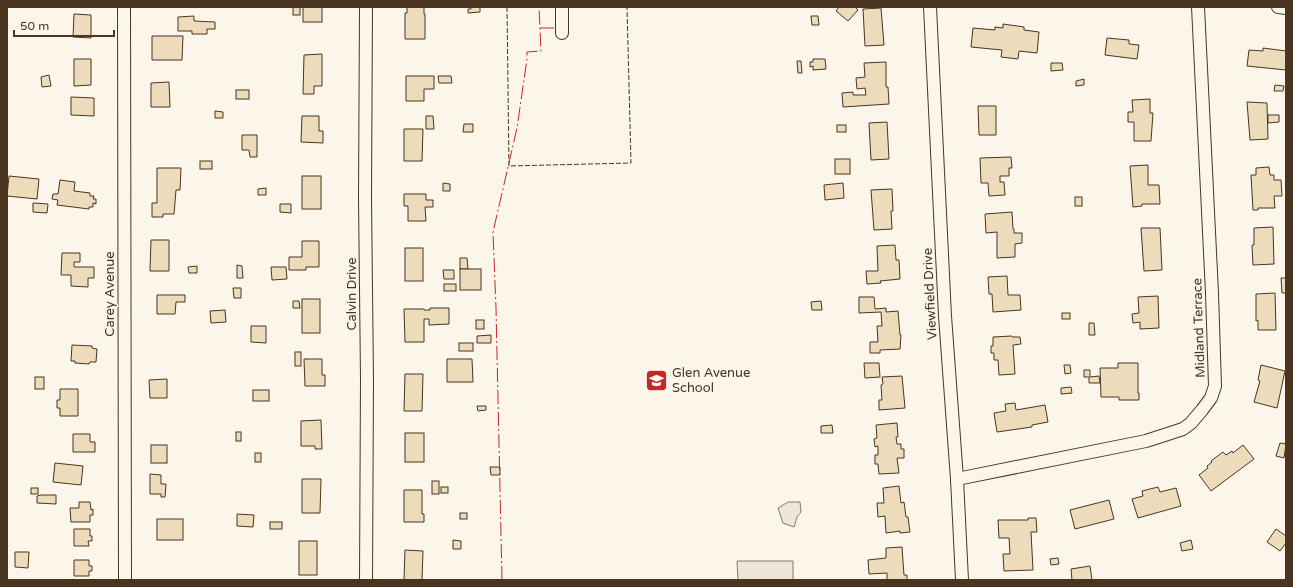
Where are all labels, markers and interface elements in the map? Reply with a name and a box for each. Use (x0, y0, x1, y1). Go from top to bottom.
scale bar (14, 12, 114, 38)
text: 50 m (20, 19, 49, 33)
street label: Viewfield Drive (920, 248, 940, 340)
street label: Carey Avenue (102, 251, 118, 337)
street label: Calvin Drive (344, 257, 360, 331)
street label: Midland Terrace (1189, 278, 1209, 378)
place label: Glen Avenue School (672, 365, 750, 396)
school or university icon: Glen Avenue School (643, 367, 669, 393)

